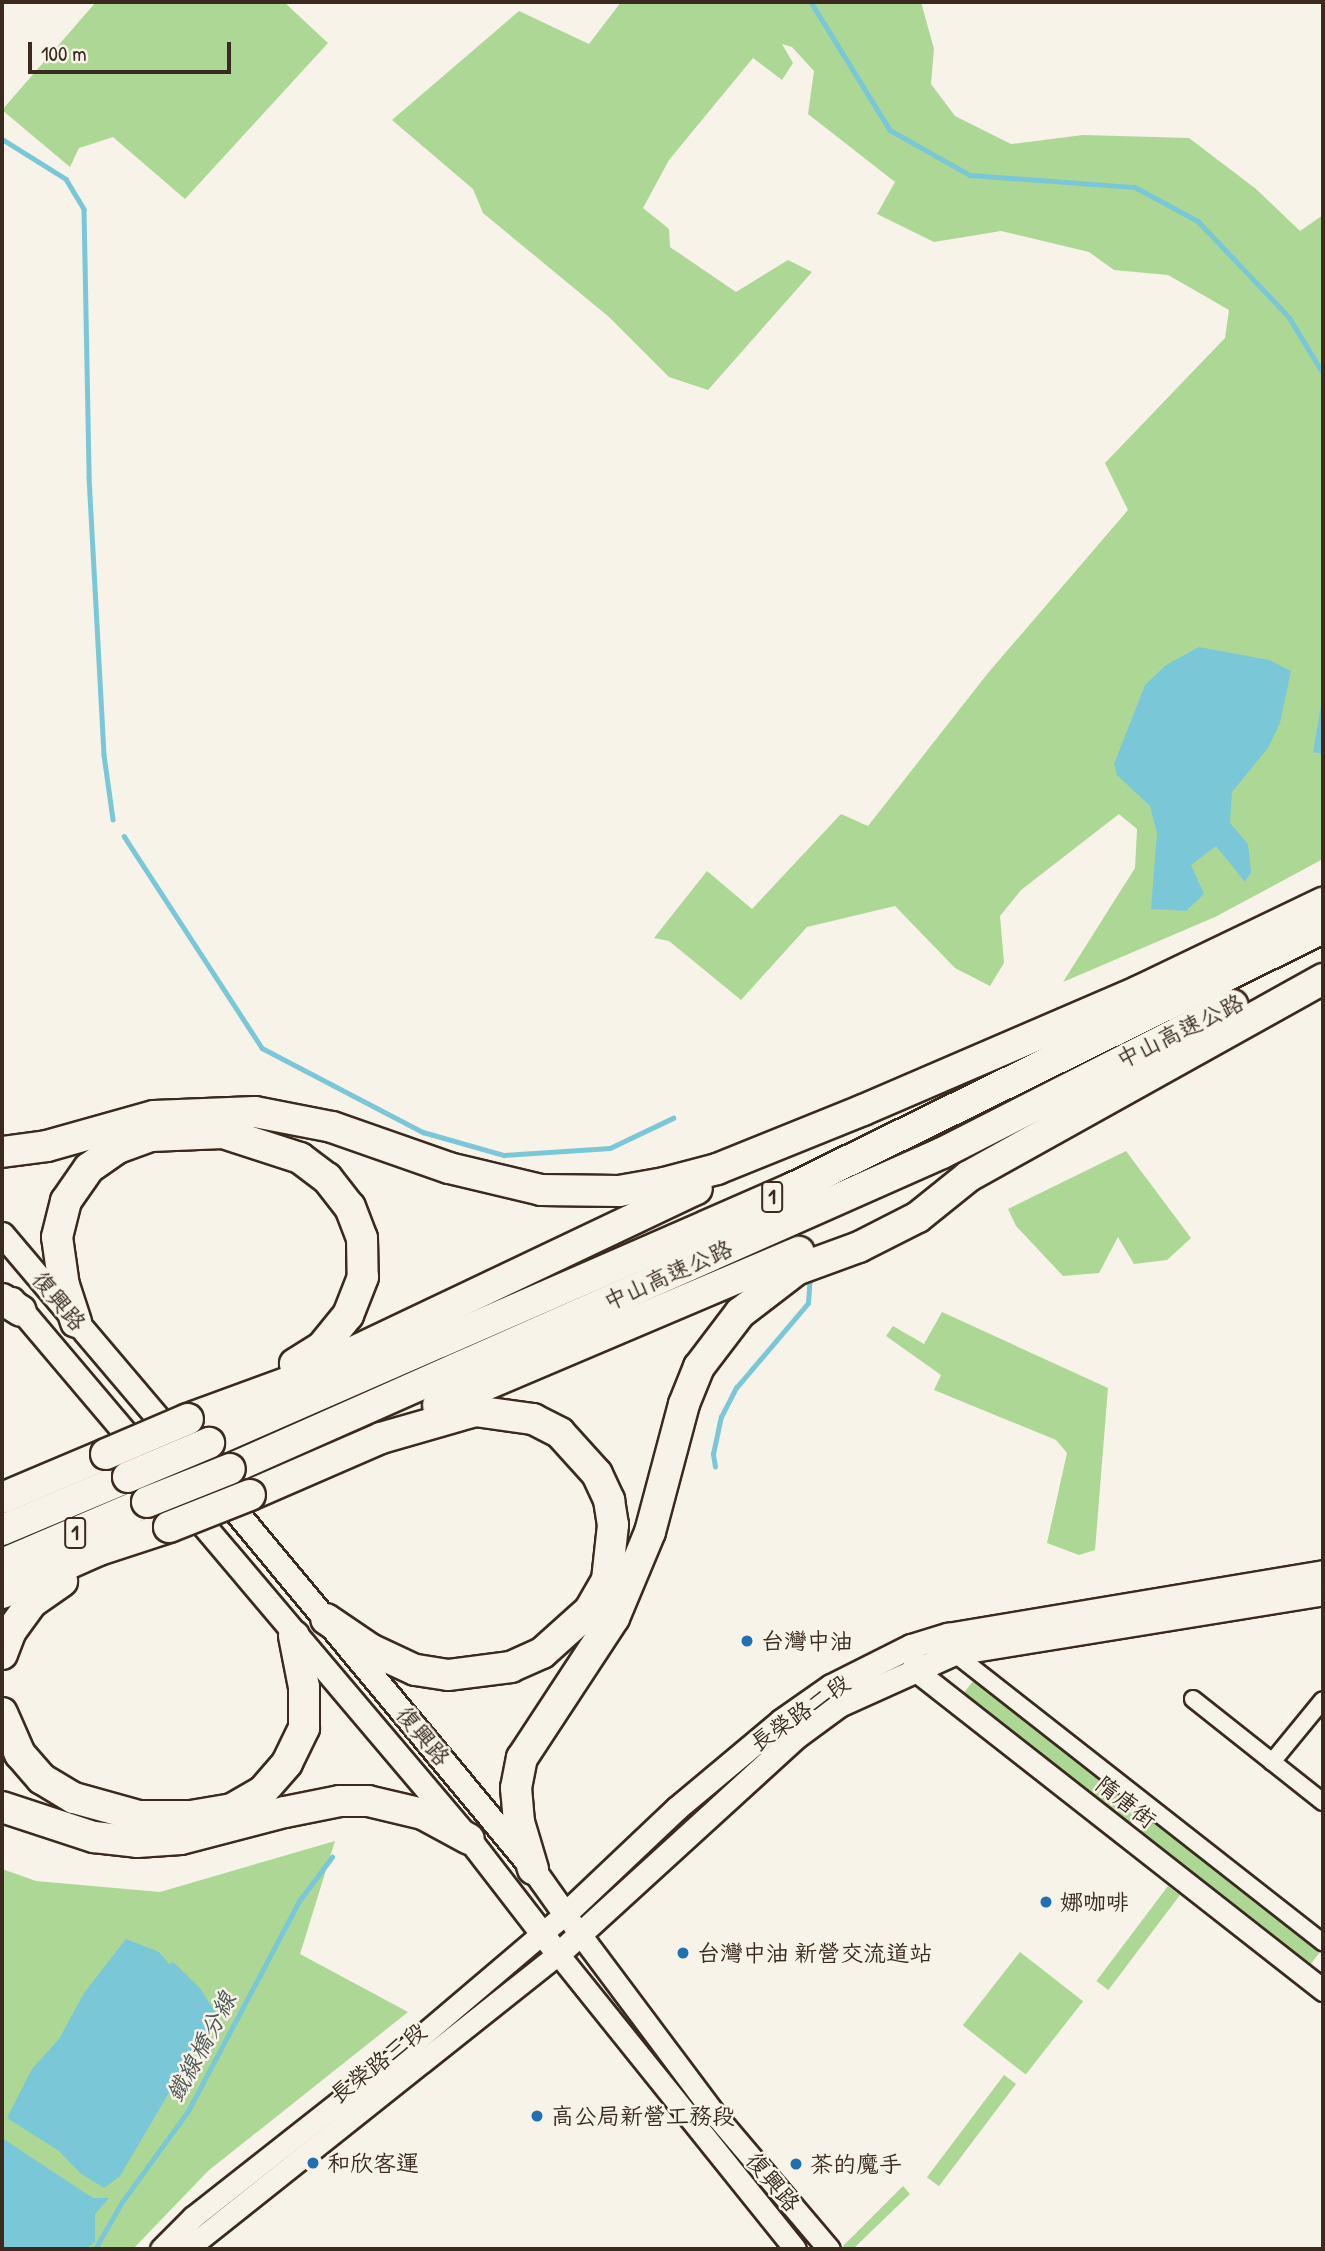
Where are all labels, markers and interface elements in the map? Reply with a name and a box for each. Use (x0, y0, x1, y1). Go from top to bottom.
scale bar (32, 28, 234, 72)
text: 100 m (41, 39, 87, 68)
street label: 中山高速公路 (1112, 988, 1248, 1074)
road number: 1 (760, 1180, 784, 1214)
street label: 中山高速公路 (599, 1234, 737, 1316)
street label: 復興路 (26, 1266, 92, 1336)
road number: 1 (63, 1516, 87, 1550)
place label: 台灣中油 (761, 1627, 853, 1655)
marker: 台灣中油 (739, 1633, 755, 1649)
street label: 長榮路二段 (745, 1669, 855, 1757)
street label: 復興路 (390, 1701, 456, 1771)
street label: 隋唐街 (1090, 1770, 1162, 1834)
place label: 娜咖啡 (1060, 1888, 1129, 1916)
marker: 娜咖啡 (1038, 1894, 1054, 1910)
place label: 台灣中油 新營交流道站 (697, 1939, 932, 1967)
marker: 台灣中油 新營交流道站 (675, 1945, 691, 1961)
water label: 鐵線橋分線 (160, 1987, 242, 2107)
street label: 長榮路三段 (324, 2017, 432, 2109)
place label: 高公局新營工務段 (551, 2102, 735, 2130)
marker: 高公局新營工務段 (529, 2108, 545, 2124)
street label: 復興路 (740, 2147, 806, 2217)
place label: 和欣客運 (327, 2149, 419, 2177)
place label: 茶的魔手 (810, 2150, 902, 2178)
marker: 和欣客運 (305, 2155, 321, 2171)
marker: 茶的魔手 (788, 2156, 804, 2172)

